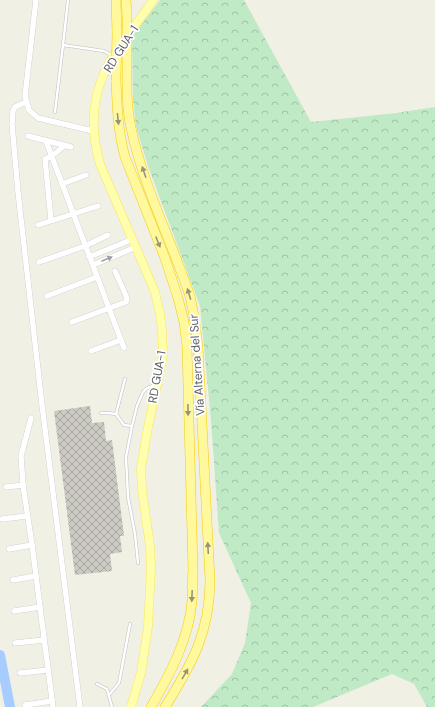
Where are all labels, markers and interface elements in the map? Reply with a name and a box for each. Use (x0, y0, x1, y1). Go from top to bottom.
street label: RD GUA-1 (100, 22, 142, 76)
one-way arrow (115, 113, 121, 125)
one-way arrow (141, 165, 147, 177)
one-way arrow (156, 237, 162, 249)
one-way arrow (101, 256, 112, 262)
one-way arrow (186, 287, 192, 299)
street label: Vía Alterna del Sur (185, 313, 209, 416)
street label: RD GUA-1 (145, 349, 169, 405)
one-way arrow (185, 404, 191, 417)
one-way arrow (205, 542, 212, 554)
one-way arrow (189, 590, 195, 603)
one-way arrow (182, 668, 189, 680)

